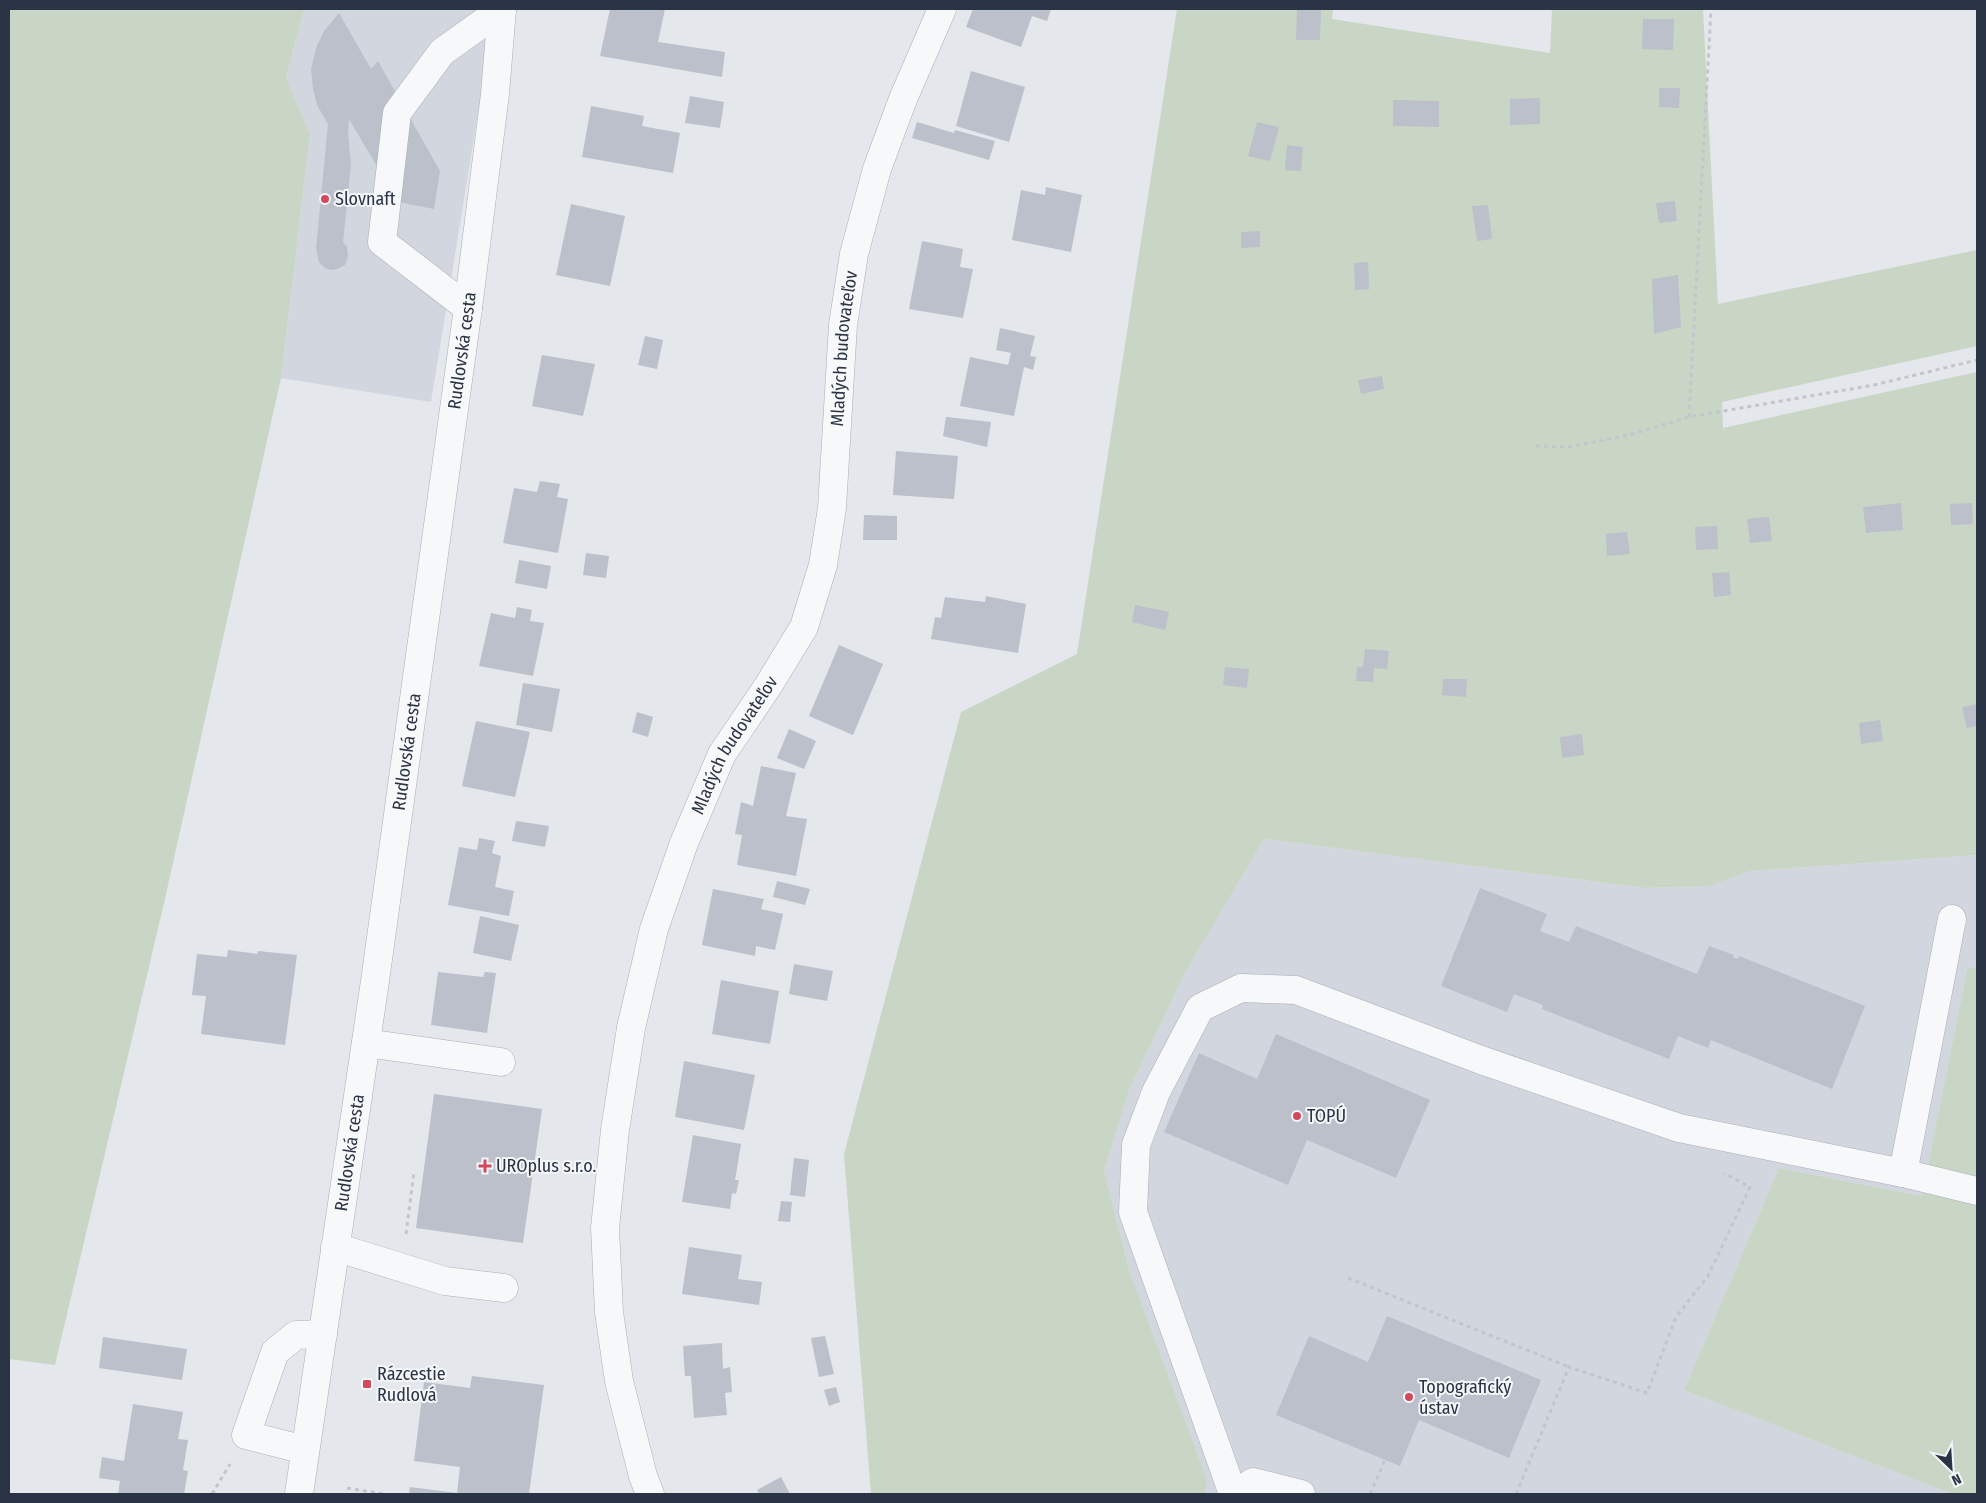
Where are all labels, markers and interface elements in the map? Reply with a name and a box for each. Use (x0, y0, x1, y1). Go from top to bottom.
place label: Slovnaft (335, 188, 396, 210)
marker: Slovnaft (319, 193, 331, 205)
street label: Mladých budovateľov (826, 269, 862, 427)
street label: Rudlovská cesta (443, 290, 481, 411)
street label: Mladých budovateľov (687, 672, 782, 818)
street label: Rudlovská cesta (388, 692, 426, 812)
street label: Rudlovská cesta (330, 1092, 369, 1213)
place label: TOPÚ (1307, 1104, 1346, 1127)
marker: TOPÚ (1291, 1110, 1303, 1122)
place label: UROplus s.r.o. (496, 1155, 596, 1177)
marker: UROplus s.r.o. (478, 1159, 492, 1173)
place label: Rázcestie Rudlová (377, 1363, 446, 1406)
place label: Topografický ústav (1419, 1376, 1511, 1419)
marker: Rázcestie Rudlová (361, 1378, 373, 1390)
marker: Topografický ústav (1403, 1391, 1415, 1403)
north arrow (1926, 1443, 1976, 1493)
text: N (1949, 1470, 1964, 1489)

